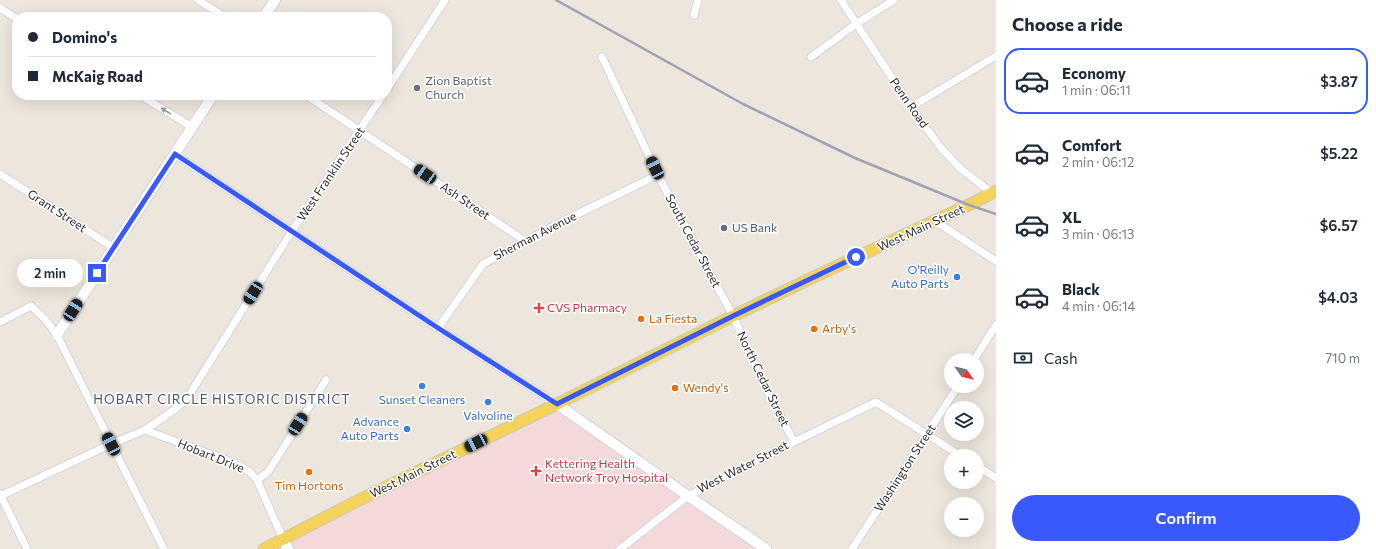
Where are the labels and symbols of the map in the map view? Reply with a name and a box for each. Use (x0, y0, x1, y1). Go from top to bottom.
place label: Zion Baptist Church (425, 73, 492, 101)
street label: Penn Road (888, 75, 932, 130)
marker: Zion Baptist Church (412, 83, 422, 93)
one-way arrow (161, 107, 171, 115)
street label: West Franklin Street (293, 124, 367, 223)
car (644, 155, 666, 181)
car (412, 162, 438, 186)
street label: Ash Street (438, 178, 493, 222)
street label: Grant Street (25, 186, 90, 235)
street label: South Cedar Street (663, 191, 724, 290)
street label: West Main Street (875, 201, 966, 253)
street label: Sherman Avenue (491, 208, 578, 262)
place label: US Bank (732, 220, 778, 234)
marker: US Bank (719, 223, 729, 233)
route start (847, 248, 865, 266)
callout: 2 min (17, 259, 83, 287)
place label: O'Reilly Auto Parts (891, 262, 949, 290)
route end (88, 264, 106, 282)
marker: O'Reilly Auto Parts (952, 272, 962, 282)
car (242, 280, 264, 306)
car (61, 297, 85, 323)
place label: CVS Pharmacy (547, 300, 627, 314)
marker: CVS Pharmacy (534, 303, 544, 313)
place label: La Fiesta (649, 311, 697, 325)
marker: La Fiesta (636, 314, 646, 324)
place label: Arby's (822, 321, 856, 335)
marker: Arby's (809, 324, 819, 334)
street label: North Cedar Street (735, 329, 793, 428)
north arrow (944, 353, 984, 393)
place label: Wendy's (683, 380, 729, 394)
marker: Sunset Cleaners (417, 381, 427, 391)
marker: Wendy's (670, 383, 680, 393)
district label: HOBART CIRCLE HISTORIC DISTRICT (93, 391, 351, 407)
place label: Sunset Cleaners (379, 392, 465, 406)
marker: Valvoline (483, 397, 493, 407)
place label: Valvoline (463, 408, 513, 422)
car (287, 411, 309, 437)
place label: Advance Auto Parts (341, 414, 399, 442)
street label: Washington Street (871, 421, 938, 514)
marker: Advance Auto Parts (402, 424, 412, 434)
car (100, 431, 122, 457)
car (463, 432, 489, 454)
street label: Hobart Drive (176, 435, 247, 475)
street label: West Water Street (695, 437, 791, 495)
street label: West Main Street (367, 446, 458, 500)
place label: Kettering Health Network Troy Hospital (545, 456, 668, 484)
marker: Kettering Health Network Troy Hospital (530, 465, 542, 477)
marker: Tim Hortons (304, 467, 314, 477)
place label: Tim Hortons (275, 478, 343, 492)

